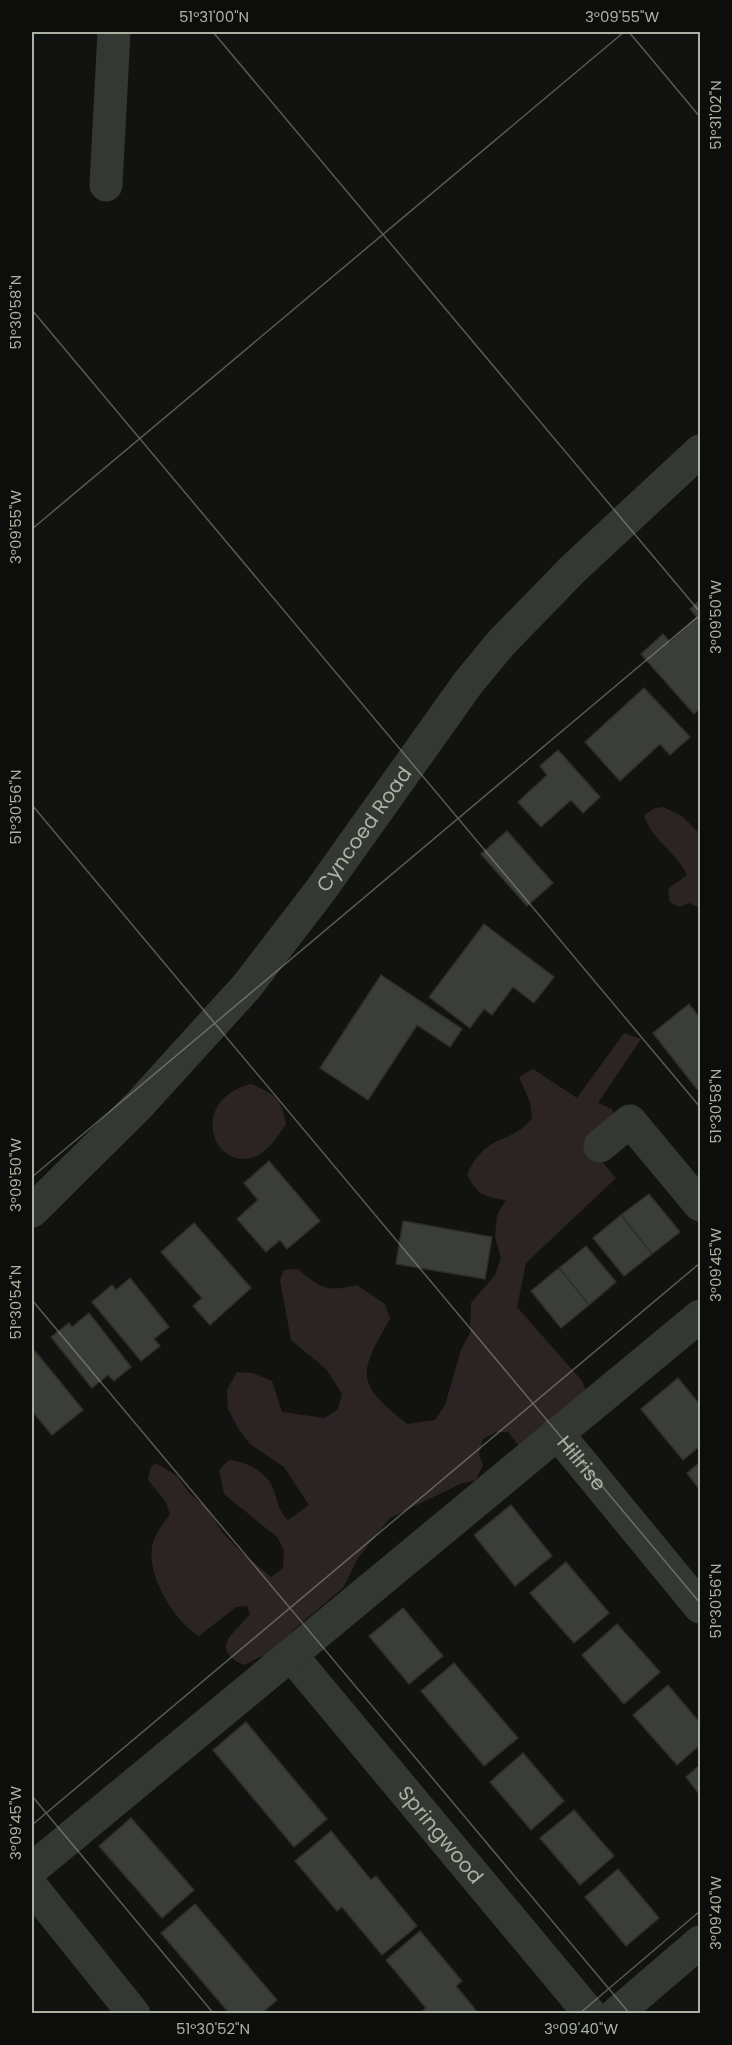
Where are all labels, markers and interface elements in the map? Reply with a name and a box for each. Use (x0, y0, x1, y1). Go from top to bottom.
text: 51°31'00"N (179, 6, 249, 27)
text: 3°09'55"W (585, 6, 659, 27)
text: 51°31'02"N (705, 80, 726, 150)
text: 51°30'58"N (5, 275, 26, 349)
text: 3°09'55"W (5, 490, 26, 564)
text: 3°09'50"W (705, 580, 726, 654)
street label: Cyncoed Road (310, 761, 418, 898)
text: 51°30'56"N (5, 770, 26, 844)
text: 51°30'58"N (705, 1069, 726, 1143)
text: 3°09'50"W (5, 1138, 26, 1212)
text: 3°09'45"W (705, 1228, 726, 1302)
text: 51°30'54"N (5, 1265, 26, 1339)
street label: Hillrise (551, 1430, 613, 1497)
text: 51°30'56"N (705, 1564, 726, 1638)
street label: Springwood (392, 1780, 490, 1890)
text: 3°09'45"W (5, 1786, 26, 1860)
text: 3°09'40"W (705, 1876, 726, 1950)
text: 51°30'52"N (176, 2018, 250, 2039)
text: 3°09'40"W (544, 2018, 618, 2039)

